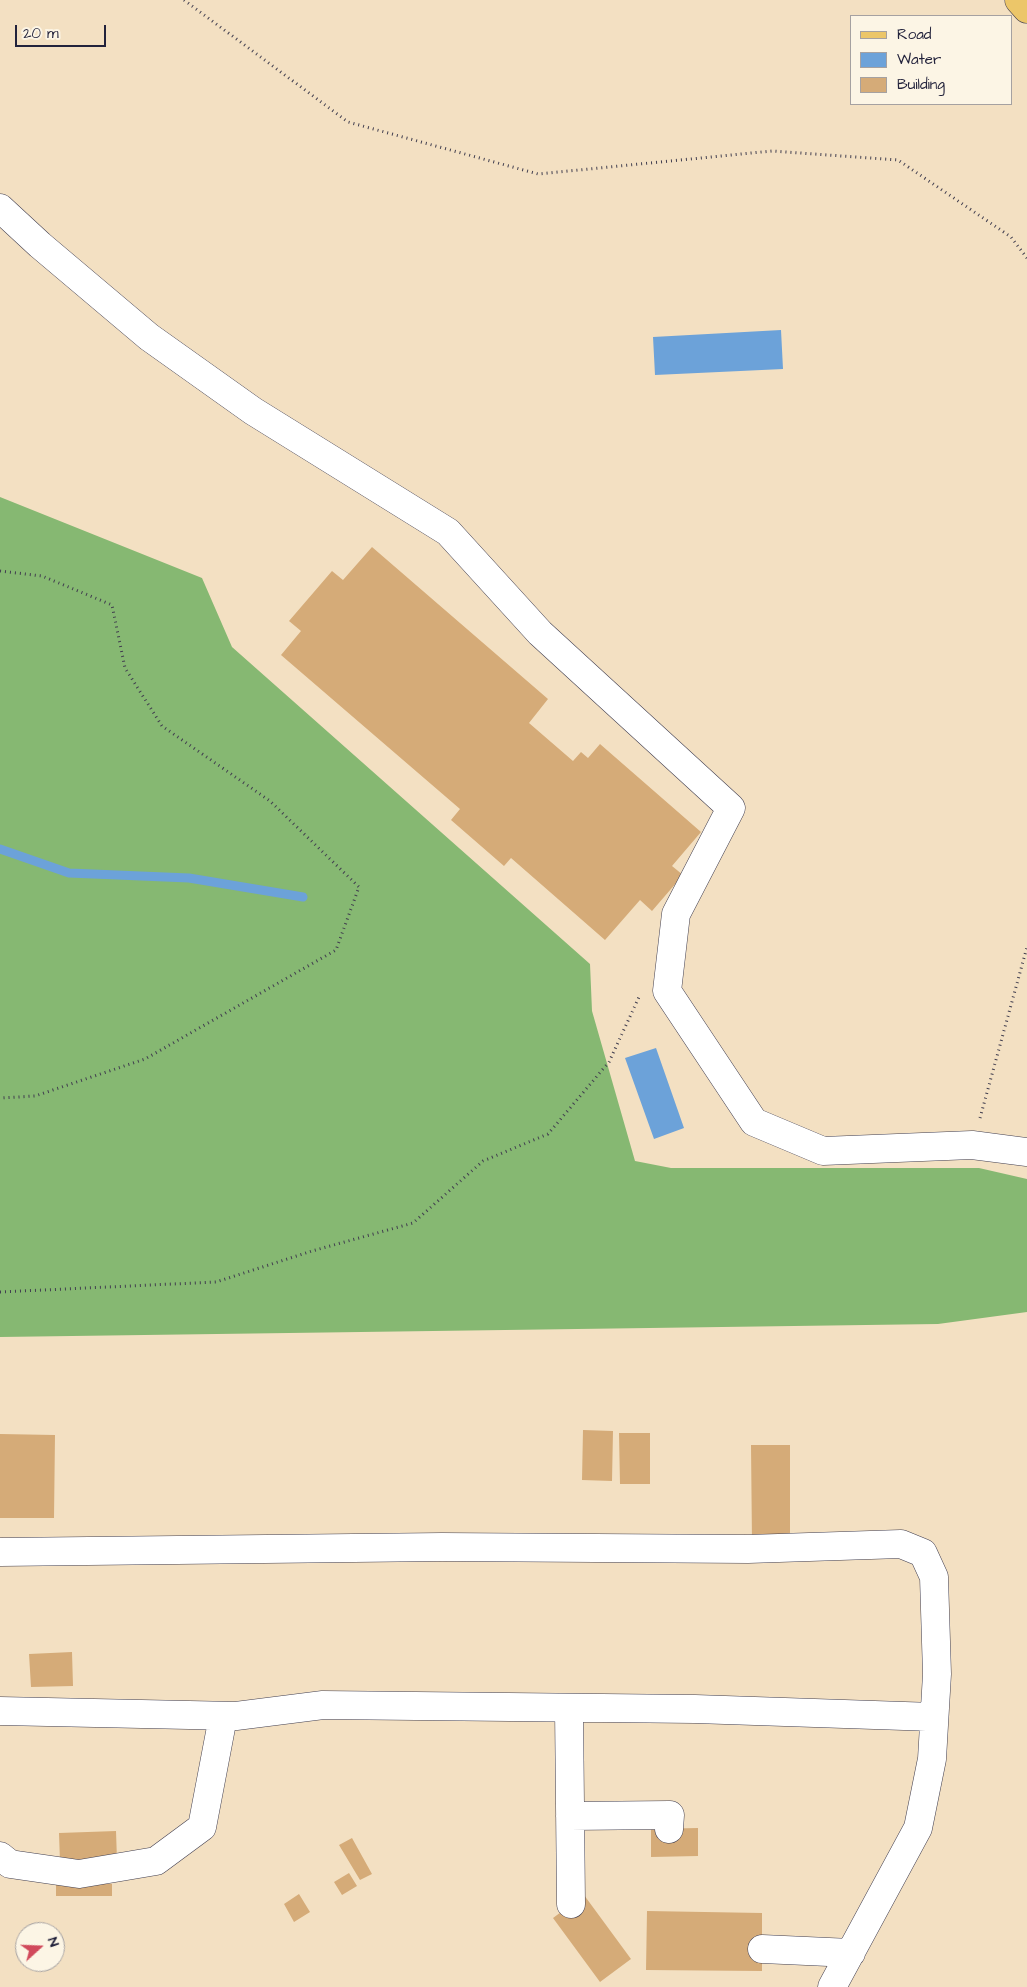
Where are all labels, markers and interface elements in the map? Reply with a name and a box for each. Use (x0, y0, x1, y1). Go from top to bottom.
scale bar (18, 15, 109, 47)
legend (850, 15, 1012, 105)
text: 20 m (23, 23, 59, 44)
text: Road (897, 24, 931, 45)
text: Water (897, 49, 941, 70)
text: Building (897, 74, 945, 95)
north arrow (15, 1922, 65, 1972)
text: N (42, 1935, 64, 1950)

